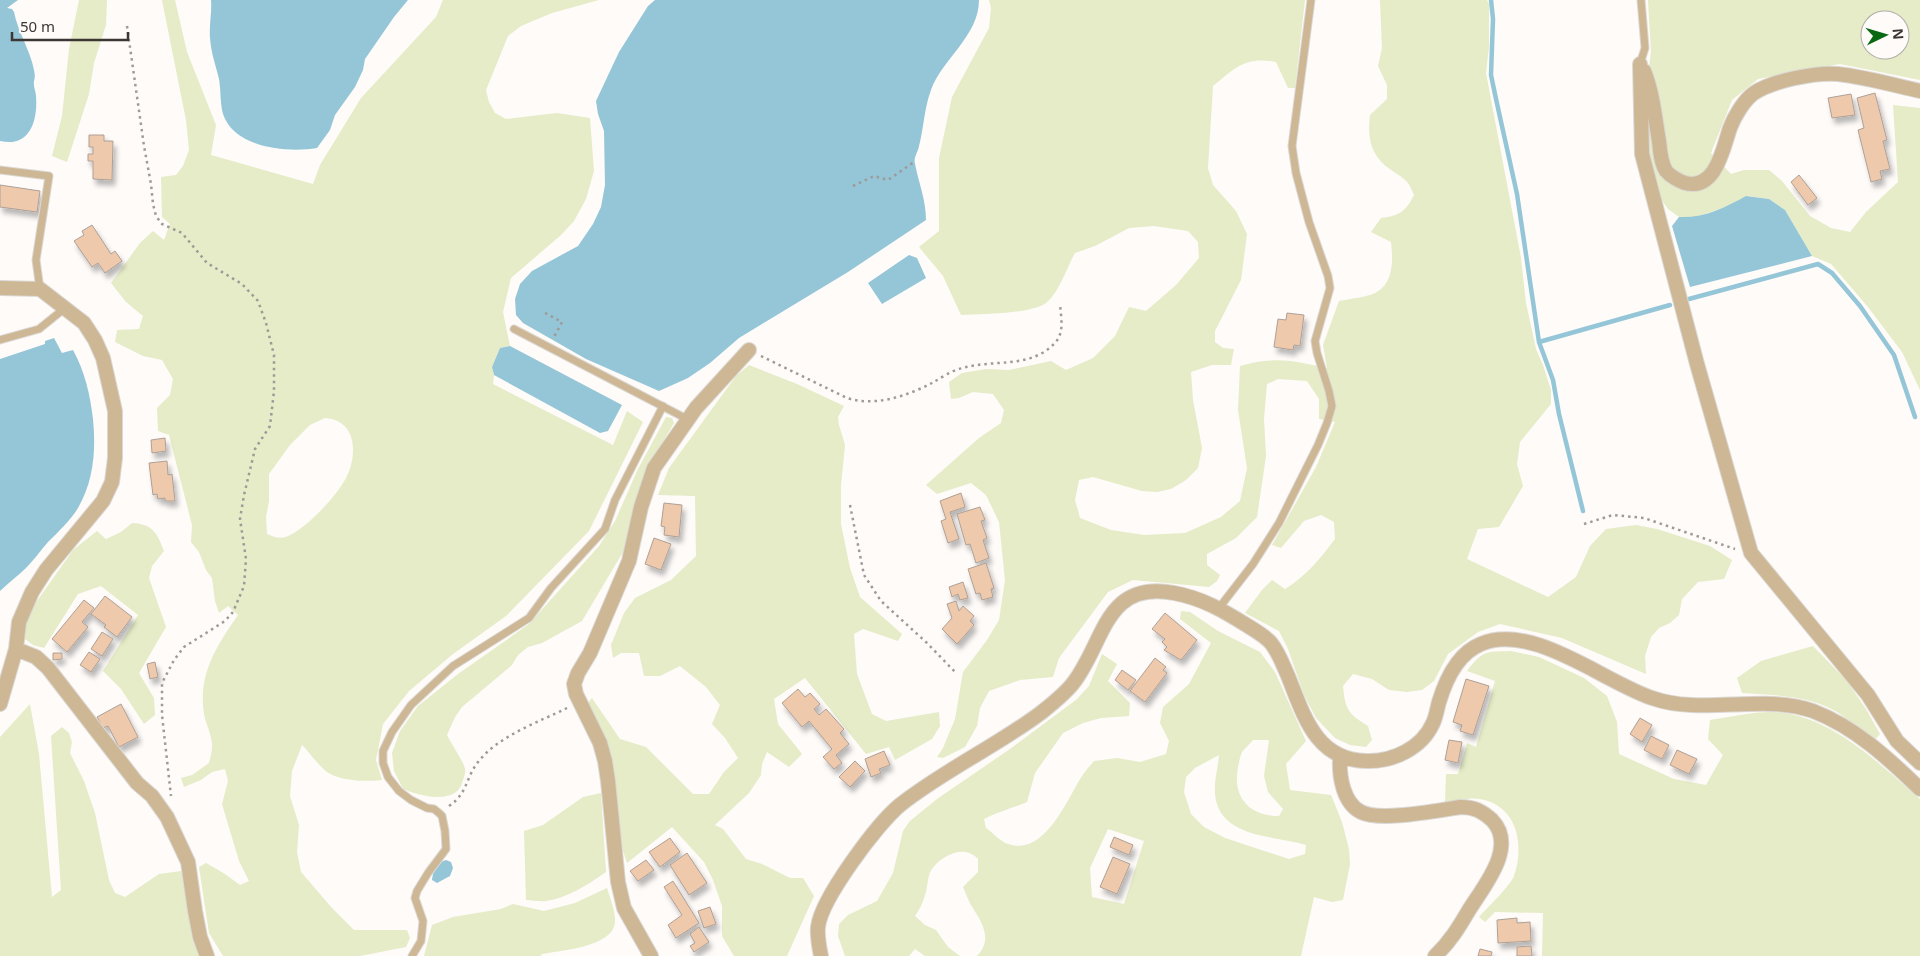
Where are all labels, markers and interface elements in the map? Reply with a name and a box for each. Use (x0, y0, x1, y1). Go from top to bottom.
scale bar (12, 10, 129, 42)
north arrow (1860, 10, 1910, 60)
text: 50 m (20, 16, 55, 36)
text: N (1888, 27, 1908, 40)

